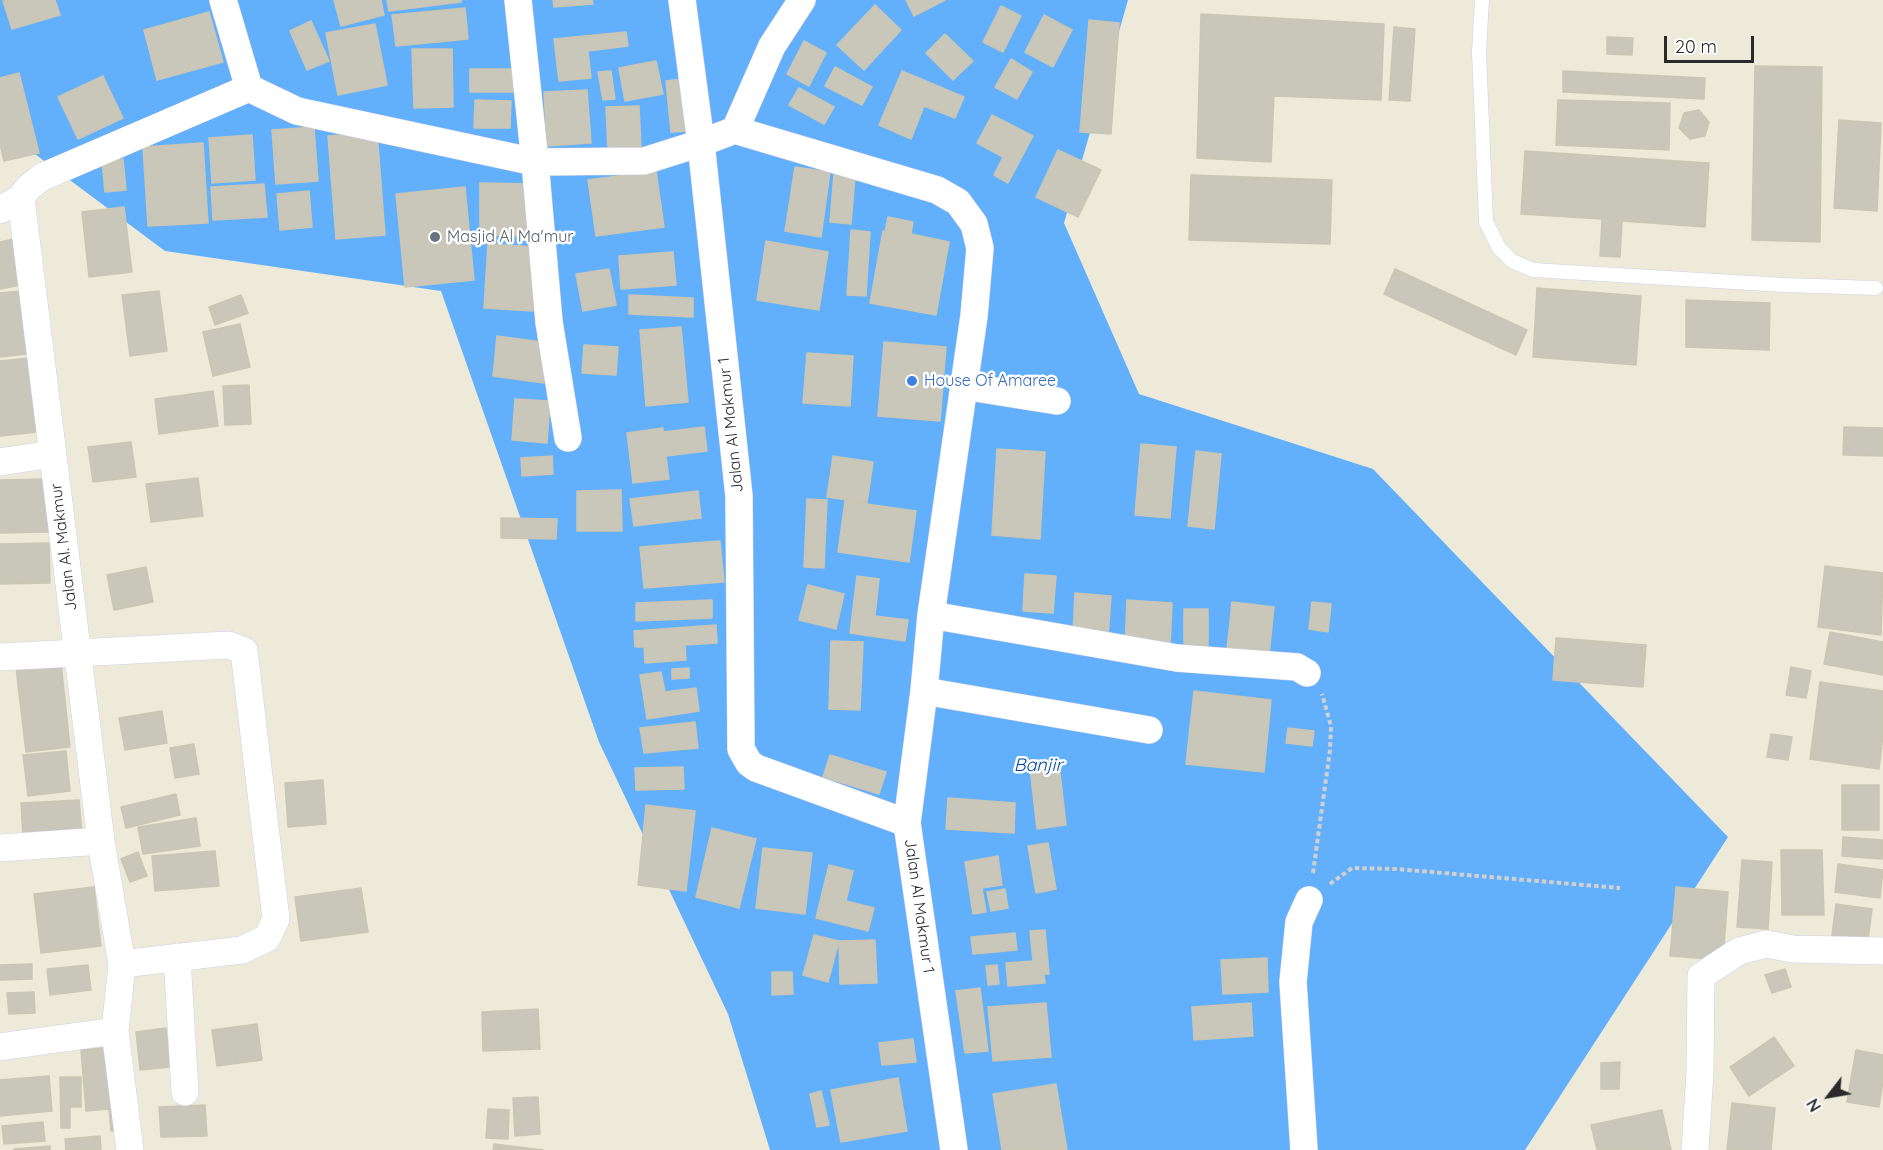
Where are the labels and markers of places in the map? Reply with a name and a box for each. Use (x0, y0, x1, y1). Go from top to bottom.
place label: Masjid Al Ma'mur (447, 227, 574, 247)
marker: Masjid Al Ma'mur (428, 230, 442, 244)
place label: House Of Amaree (924, 371, 1056, 391)
marker: House Of Amaree (905, 374, 919, 388)

